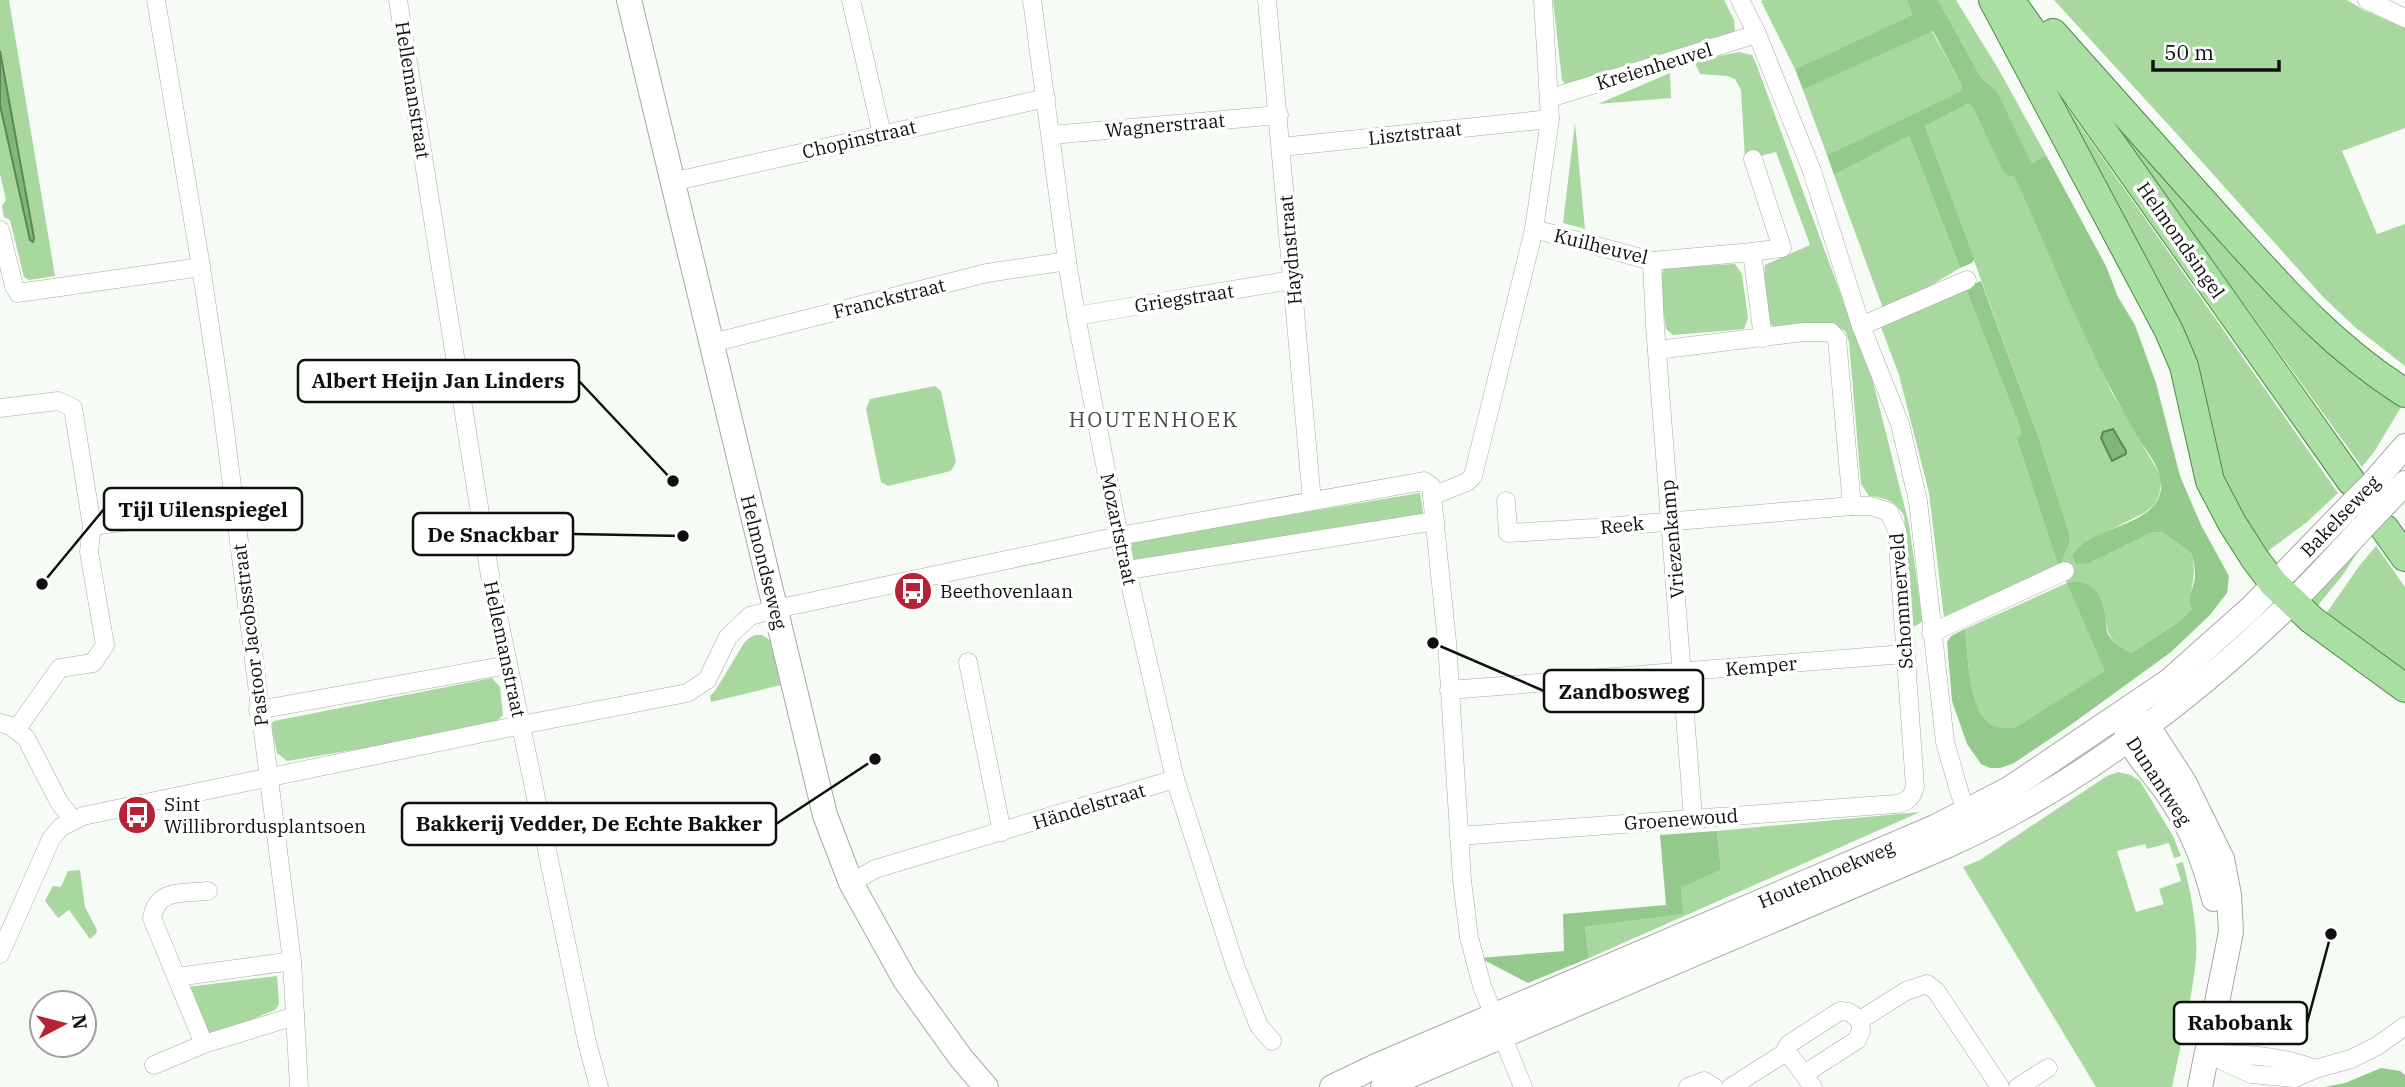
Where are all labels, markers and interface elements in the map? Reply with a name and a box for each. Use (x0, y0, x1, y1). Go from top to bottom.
street label: Hellemanstraat (390, 20, 436, 161)
scale bar (2153, 28, 2279, 72)
street label: Kreienheuvel (1593, 37, 1715, 95)
text: 50 m (2164, 38, 2214, 66)
street label: Wagnerstraat (1104, 108, 1226, 142)
street label: Chopinstraat (800, 114, 919, 164)
street label: Lisztstraat (1367, 116, 1463, 150)
street label: Helmondsingel (2132, 177, 2230, 303)
street label: Haydnstraat (1273, 194, 1307, 306)
street label: Kuilheuvel (1552, 223, 1651, 269)
street label: Franckstraat (830, 272, 948, 324)
street label: Griegstraat (1133, 278, 1236, 318)
callout: Albert Heijn Jan Linders (298, 360, 579, 402)
text: Albert Heijn Jan Linders (311, 366, 565, 394)
district label: HOUTENHOEK (1069, 405, 1239, 433)
street label: Bakelseweg (2295, 470, 2385, 562)
street label: Mozartstraat (1095, 471, 1143, 588)
street label: Vriezenkamp (1655, 479, 1689, 599)
callout: Tijl Uilenspiegel (104, 488, 302, 530)
street label: Helmondseweg (736, 492, 792, 632)
text: Tijl Uilenspiegel (118, 495, 288, 523)
street label: Reek (1599, 511, 1645, 539)
callout: De Snackbar (413, 513, 573, 555)
text: De Snackbar (427, 520, 559, 548)
street label: Schommerveld (1884, 532, 1918, 670)
street label: Pastoor Jacobsstraat (227, 542, 273, 728)
bus stop icon: Beethovenlaan (892, 570, 934, 612)
street label: Hellemanstraat (479, 579, 531, 720)
place label: Beethovenlaan (940, 579, 1073, 603)
street label: Kemper (1724, 651, 1798, 681)
callout: Zandbosweg (1544, 670, 1703, 712)
text: Zandbosweg (1559, 677, 1690, 705)
street label: Dunantweg (2121, 732, 2197, 831)
street label: Händelstraat (1030, 777, 1148, 834)
place label: Sint Willibrordusplantsoen (164, 792, 366, 838)
bus stop icon: Sint Willibrordusplantsoen (116, 794, 158, 836)
callout: Bakkerij Vedder, De Echte Bakker (402, 803, 776, 845)
street label: Groenewoud (1623, 803, 1739, 835)
text: Bakkerij Vedder, De Echte Bakker (416, 809, 763, 837)
street label: Houtenhoekweg (1754, 834, 1898, 914)
north arrow (28, 989, 98, 1059)
callout: Rabobank (2174, 1002, 2307, 1044)
text: Rabobank (2187, 1008, 2293, 1036)
text: N (67, 1013, 93, 1031)

